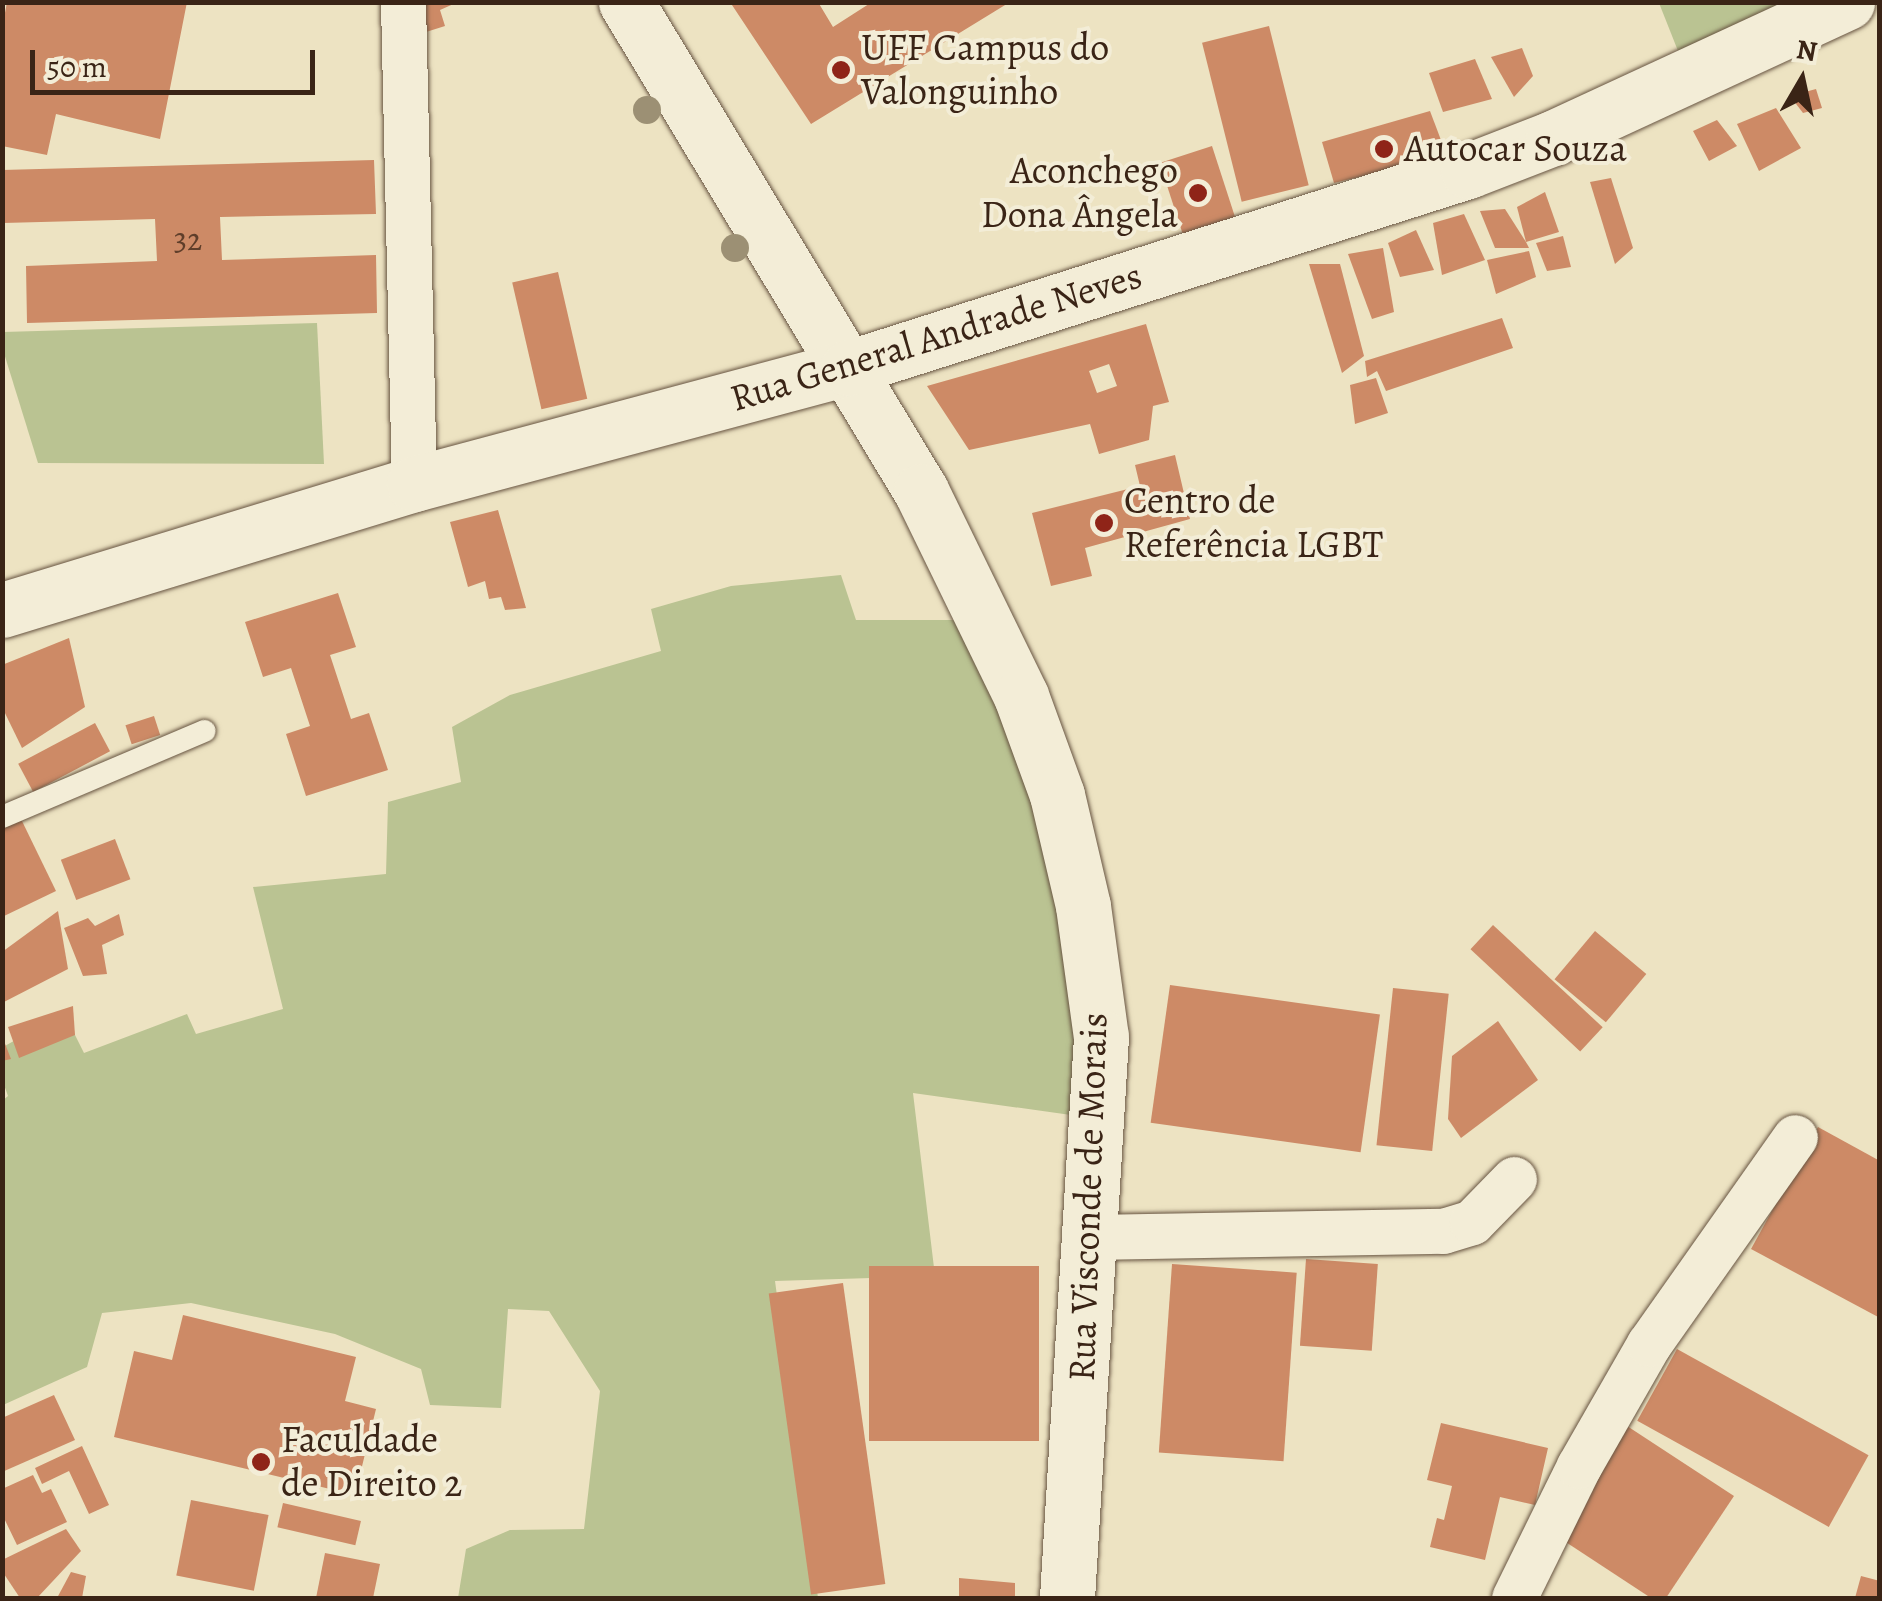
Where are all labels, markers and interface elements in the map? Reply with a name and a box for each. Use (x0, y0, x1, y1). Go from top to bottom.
place label: UFF Campus do Valonguinho (861, 25, 1109, 114)
scale bar (35, 30, 320, 92)
north arrow (1752, 30, 1852, 130)
text: N (1794, 30, 1820, 71)
text: 50 m (47, 47, 107, 87)
marker: UFF Campus do Valonguinho (830, 59, 852, 81)
place label: Autocar Souza (1404, 126, 1627, 172)
marker: Autocar Souza (1373, 138, 1395, 160)
place label: Aconchego Dona Ângela (981, 148, 1178, 238)
marker: Aconchego Dona Ângela (1187, 182, 1209, 204)
house number: 32 (174, 220, 202, 258)
street label: Rua General Andrade Neves (725, 253, 1147, 421)
place label: Centro de Referência LGBT (1124, 478, 1383, 568)
marker: Centro de Referência LGBT (1093, 512, 1115, 534)
street label: Rua Visconde de Morais (1059, 1012, 1117, 1382)
place label: Faculdade de Direito 2 (281, 1417, 462, 1506)
marker: Faculdade de Direito 2 (250, 1451, 272, 1473)

